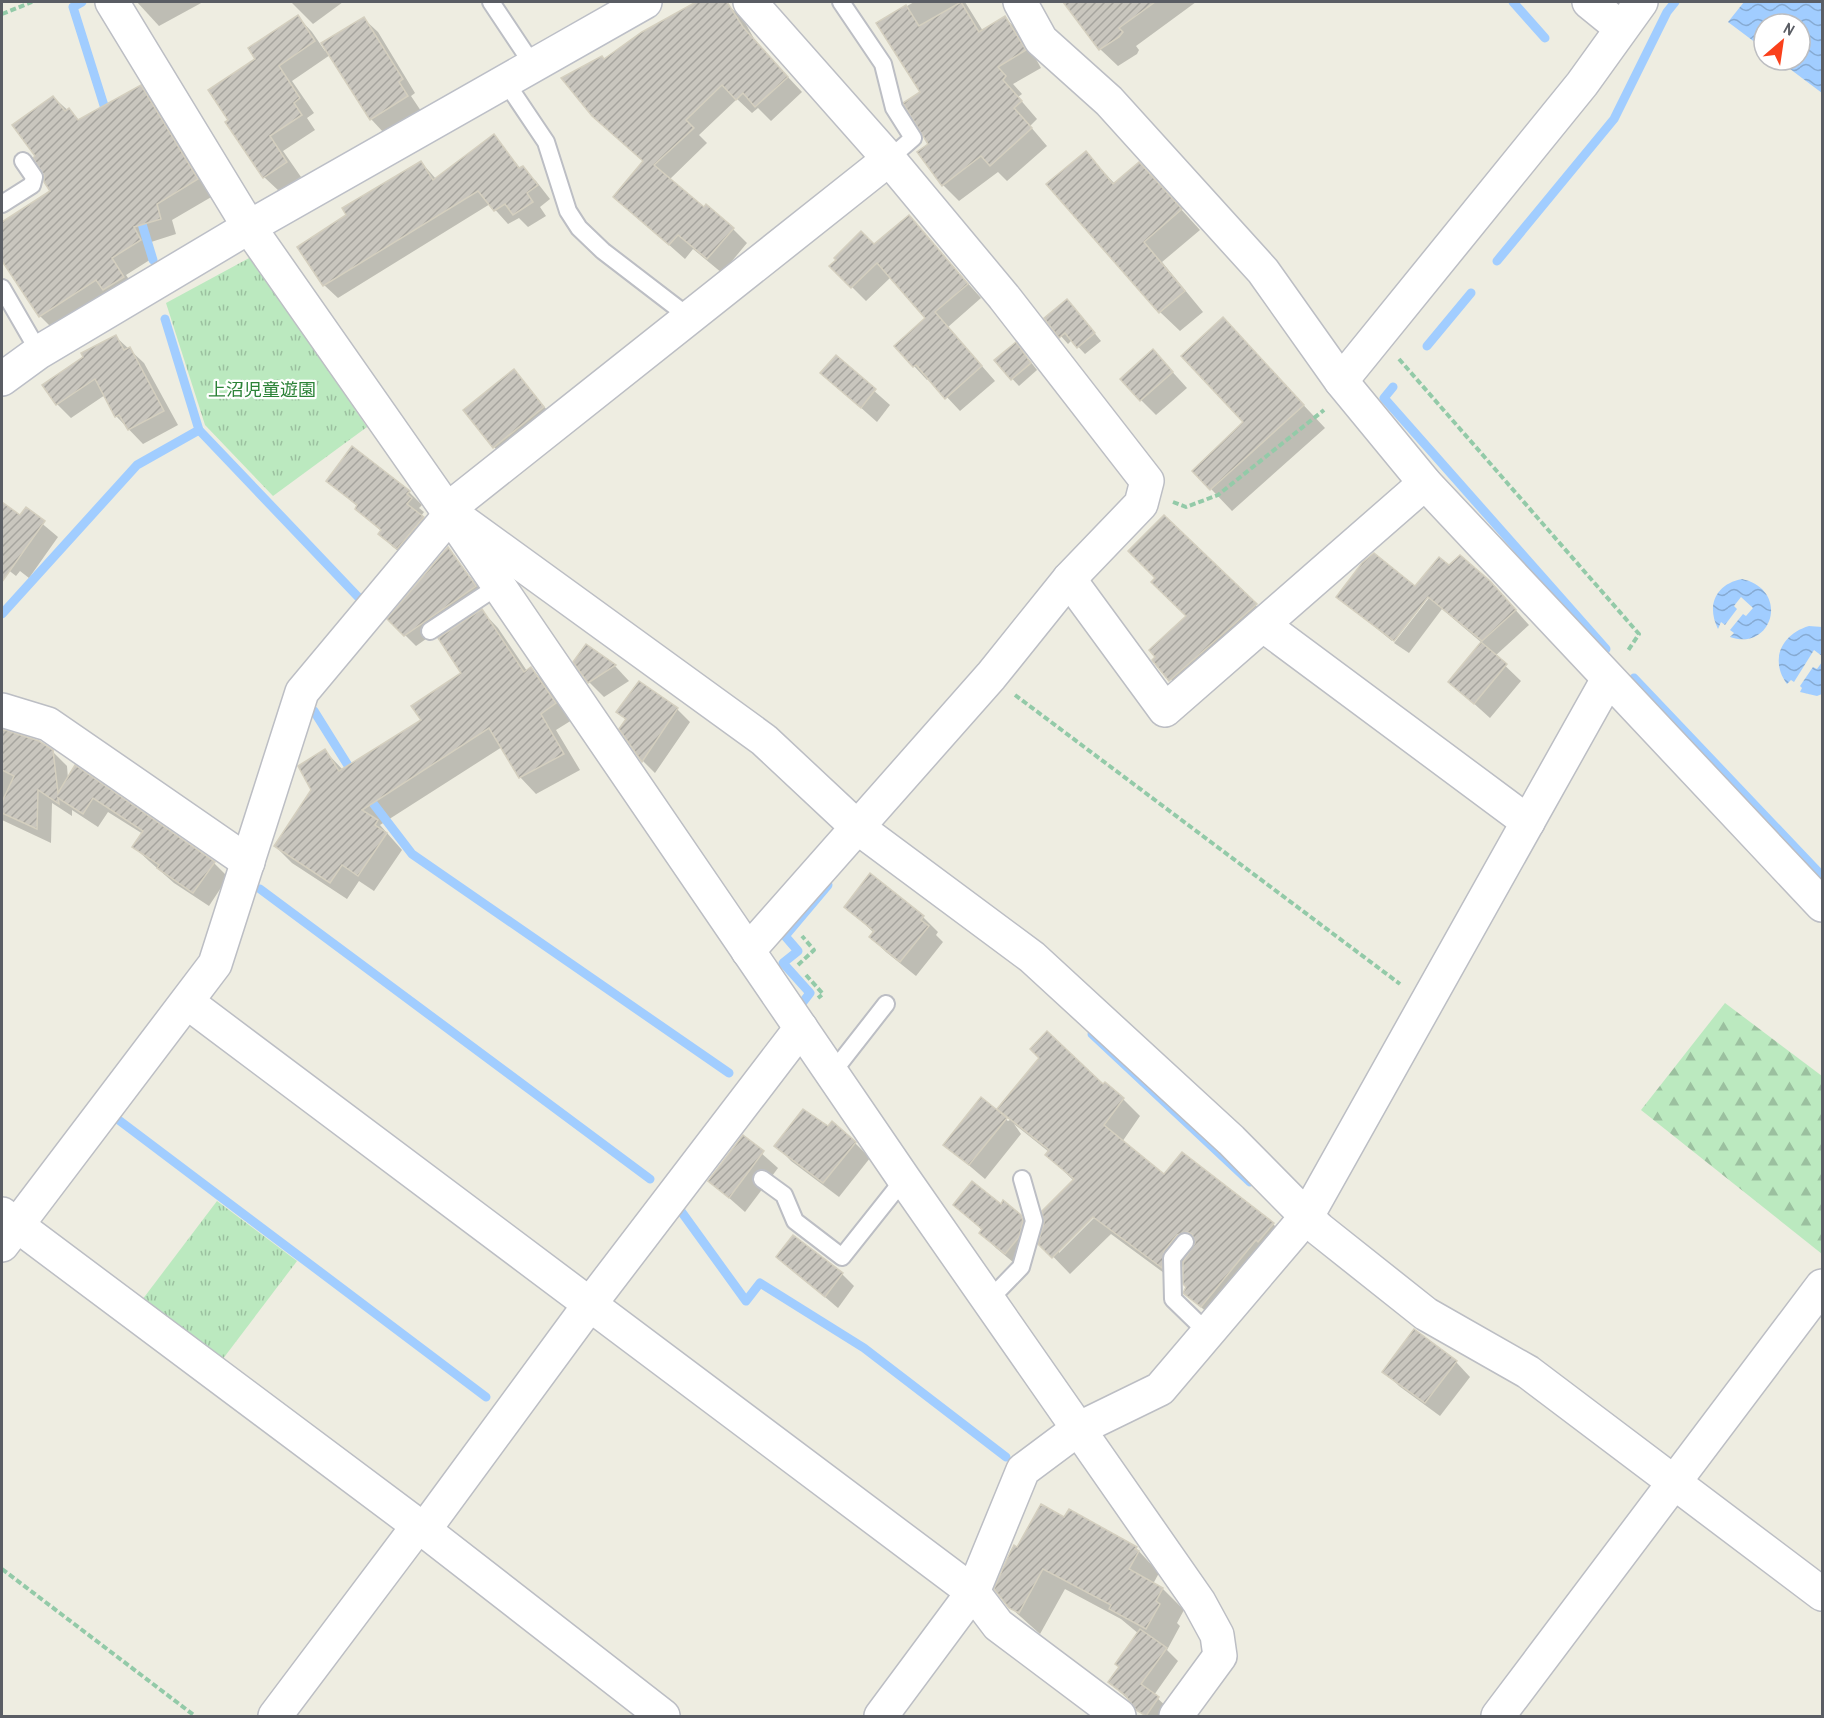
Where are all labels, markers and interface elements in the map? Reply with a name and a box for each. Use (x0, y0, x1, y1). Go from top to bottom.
north arrow (1752, 12, 1812, 72)
text: N (1780, 17, 1799, 41)
park label: 上沼児童遊園 (208, 377, 316, 402)

